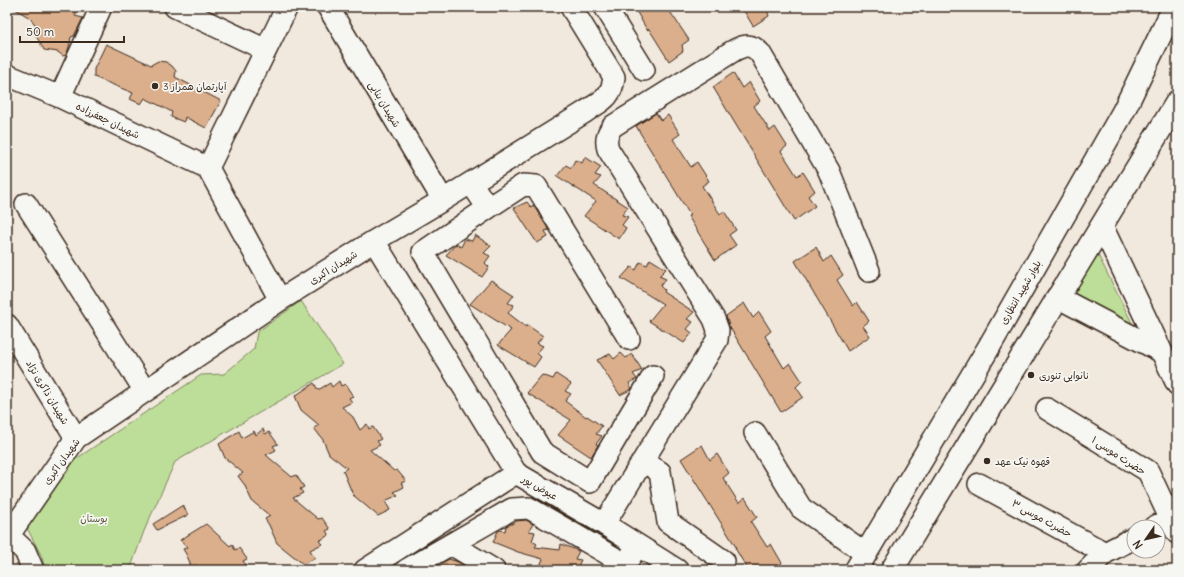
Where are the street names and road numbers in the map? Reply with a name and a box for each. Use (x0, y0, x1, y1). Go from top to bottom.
street label: شهیدان بنایی (365, 79, 403, 130)
street label: شهیدان جعفرزاده (74, 99, 142, 142)
street label: شهیدان اکبری (307, 247, 360, 287)
street label: بلوار شهید انتظاری (997, 258, 1044, 327)
street label: شهیدان ذاکری نژاد (23, 358, 72, 427)
street label: حضرت موسی ۱ (1089, 433, 1148, 479)
street label: شهیدان اکبری (40, 435, 83, 487)
street label: عیوض پور (519, 472, 560, 503)
street label: حضرت موسی ۳ (1009, 497, 1074, 541)

